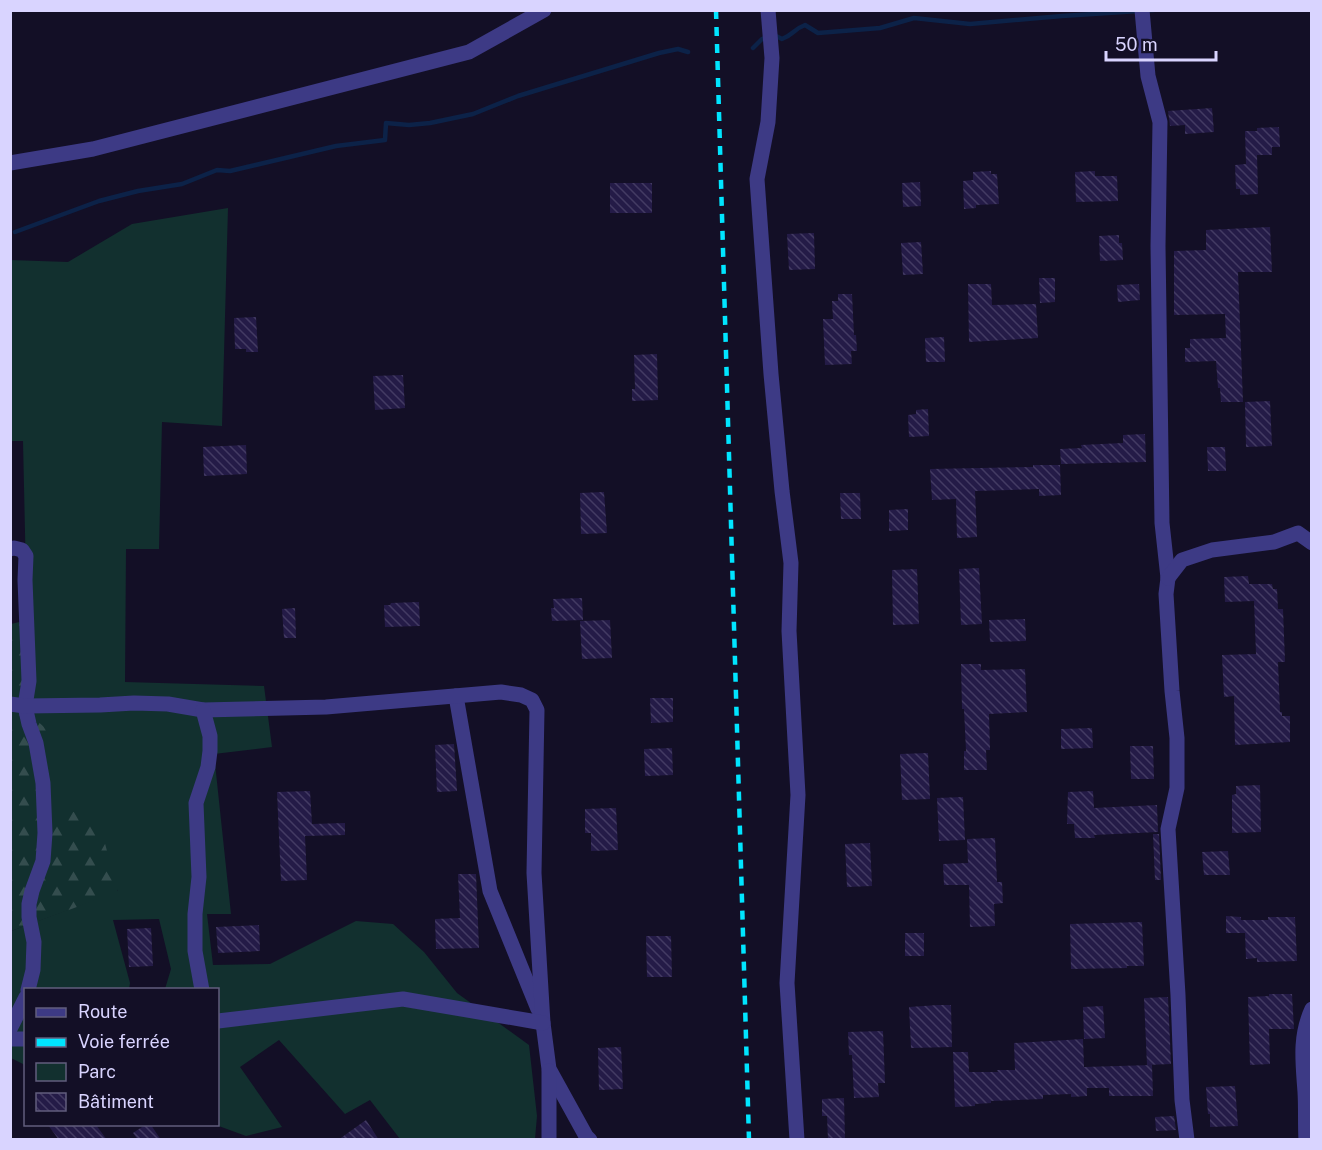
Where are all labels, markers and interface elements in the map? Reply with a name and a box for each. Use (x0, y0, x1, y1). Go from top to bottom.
scale bar (1106, 24, 1216, 62)
text: 50 m (1115, 34, 1158, 55)
legend (24, 988, 219, 1126)
text: Route (78, 1001, 127, 1022)
text: Voie ferrée (78, 1031, 170, 1052)
text: Parc (78, 1061, 116, 1082)
text: Bâtiment (78, 1091, 154, 1112)

